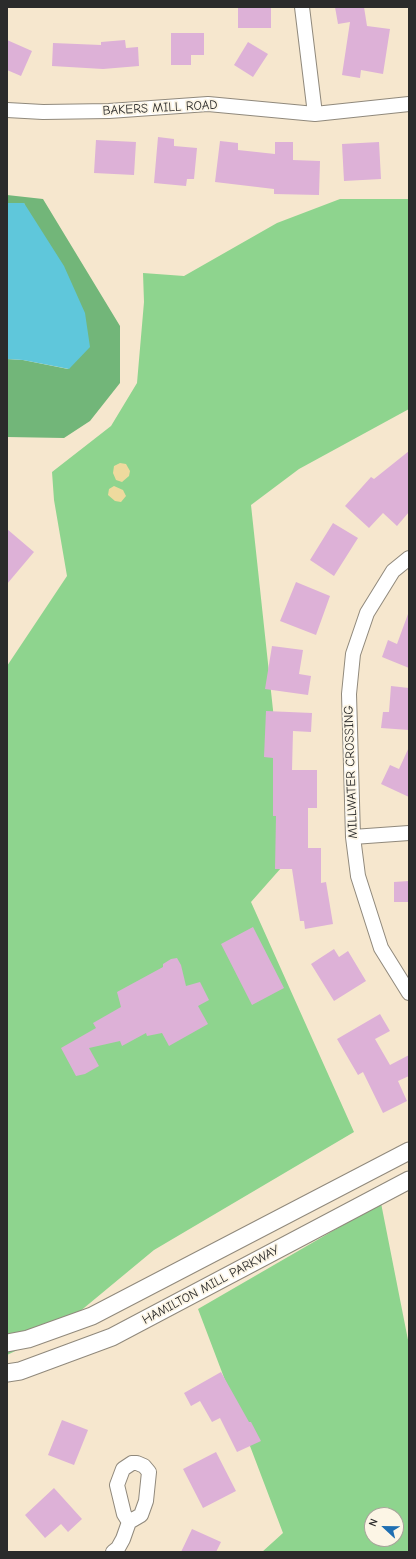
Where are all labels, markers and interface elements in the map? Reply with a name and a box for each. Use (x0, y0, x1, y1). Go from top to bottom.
street label: BAKERS MILL ROAD (102, 97, 218, 119)
street label: MILLWATER CROSSING (341, 705, 361, 839)
street label: HAMILTON MILL PARKWAY (140, 1242, 282, 1328)
north arrow (364, 1507, 404, 1547)
text: N (366, 1517, 381, 1528)

